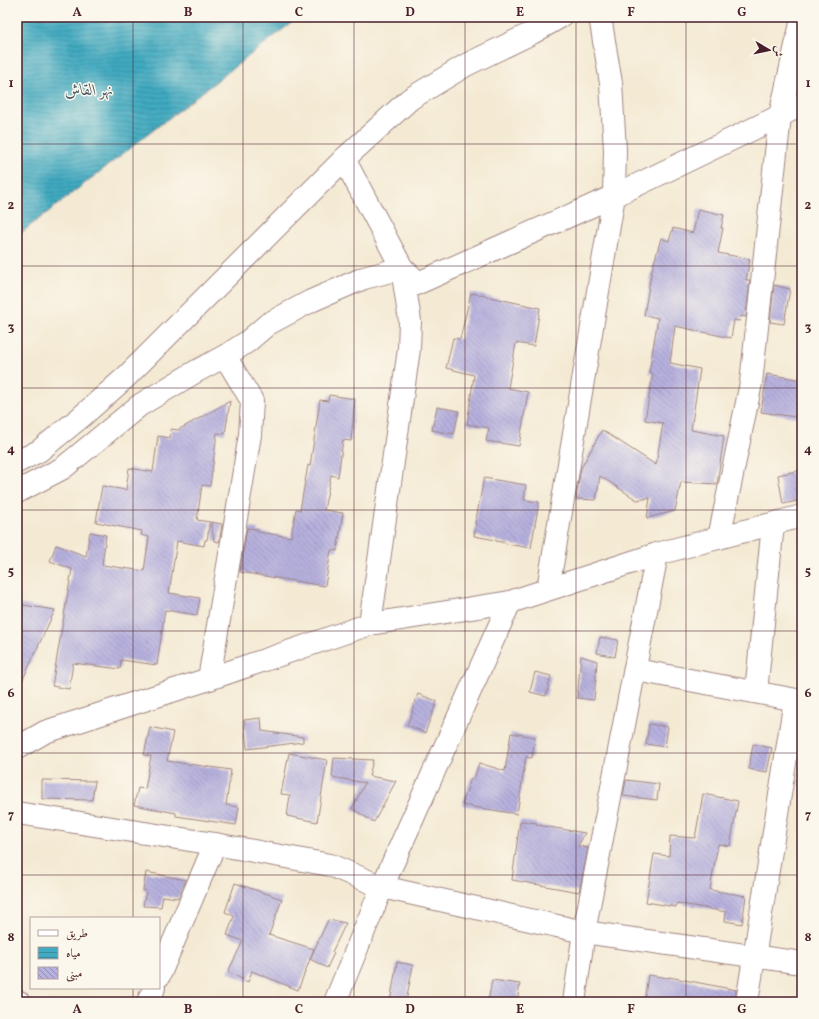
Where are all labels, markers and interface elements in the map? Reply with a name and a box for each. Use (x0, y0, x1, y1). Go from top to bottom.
text: A (72, 4, 82, 22)
text: B (184, 4, 193, 22)
text: C (295, 4, 303, 22)
text: D (405, 4, 415, 22)
text: E (516, 4, 524, 22)
text: F (627, 4, 635, 22)
text: G (737, 4, 747, 22)
north arrow (749, 30, 789, 70)
text: ش (769, 45, 786, 58)
text: 1 (8, 75, 14, 93)
text: 1 (805, 75, 811, 93)
water label: نهر القاش (65, 80, 113, 102)
text: 2 (8, 197, 15, 215)
text: 2 (805, 197, 812, 215)
text: 3 (8, 319, 15, 337)
text: 3 (805, 319, 812, 337)
text: 4 (7, 441, 15, 459)
text: 4 (804, 441, 812, 459)
text: 5 (8, 563, 14, 581)
text: 5 (805, 563, 811, 581)
text: 6 (7, 685, 15, 703)
text: 6 (804, 685, 812, 703)
text: 7 (8, 807, 14, 825)
text: 7 (805, 807, 811, 825)
legend (30, 917, 160, 989)
text: طريق (66, 926, 88, 942)
text: 8 (7, 929, 15, 947)
text: 8 (804, 929, 812, 947)
text: مياه (66, 946, 81, 962)
text: مبنى (66, 966, 82, 982)
text: A (72, 1001, 82, 1019)
text: B (184, 1001, 193, 1019)
text: C (295, 1001, 303, 1019)
text: D (405, 1001, 415, 1019)
text: E (516, 1001, 524, 1019)
text: F (627, 1001, 635, 1019)
text: G (737, 1001, 747, 1019)

